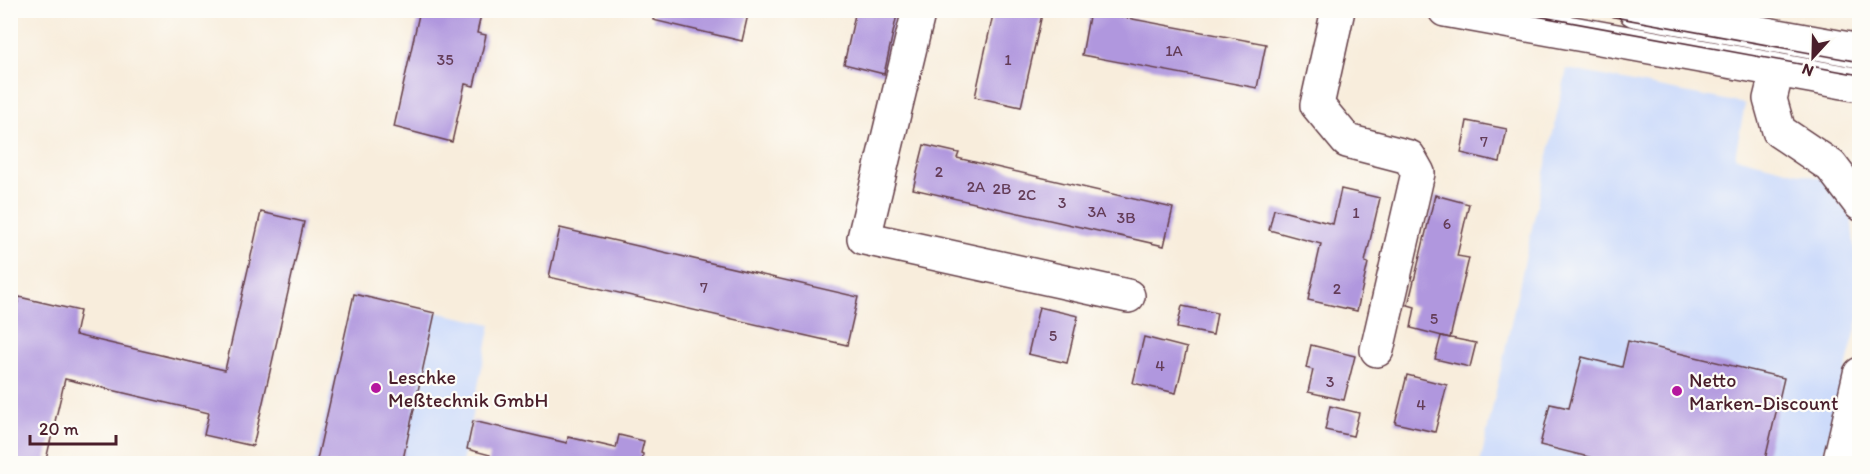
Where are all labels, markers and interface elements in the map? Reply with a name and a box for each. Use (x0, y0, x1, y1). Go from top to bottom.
north arrow (1783, 27, 1843, 87)
house number: 1A (1165, 41, 1183, 60)
house number: 35 (436, 50, 454, 69)
house number: 1 (1004, 50, 1012, 69)
text: N (1799, 60, 1816, 81)
house number: 7 (1480, 132, 1488, 151)
house number: 2 (935, 162, 944, 181)
house number: 2A (967, 177, 985, 196)
house number: 2B (993, 179, 1011, 198)
house number: 2C (1018, 185, 1036, 204)
house number: 3 (1058, 193, 1067, 212)
house number: 3A (1088, 202, 1106, 221)
house number: 1 (1352, 203, 1360, 222)
house number: 3B (1116, 208, 1136, 227)
house number: 6 (1443, 214, 1451, 233)
house number: 7 (700, 278, 708, 297)
house number: 2 (1333, 279, 1342, 298)
house number: 5 (1430, 309, 1438, 328)
house number: 5 (1049, 326, 1057, 345)
house number: 4 (1155, 356, 1165, 375)
place label: Leschke Meßtechnik GmbH (388, 365, 548, 412)
place label: Netto Marken-Discount (1689, 368, 1838, 415)
house number: 3 (1326, 372, 1335, 391)
marker: Leschke Meßtechnik GmbH (369, 381, 383, 395)
marker: Netto Marken-Discount (1670, 384, 1684, 398)
house number: 4 (1416, 395, 1426, 414)
scale bar (30, 408, 116, 446)
text: 20 m (39, 418, 79, 440)

